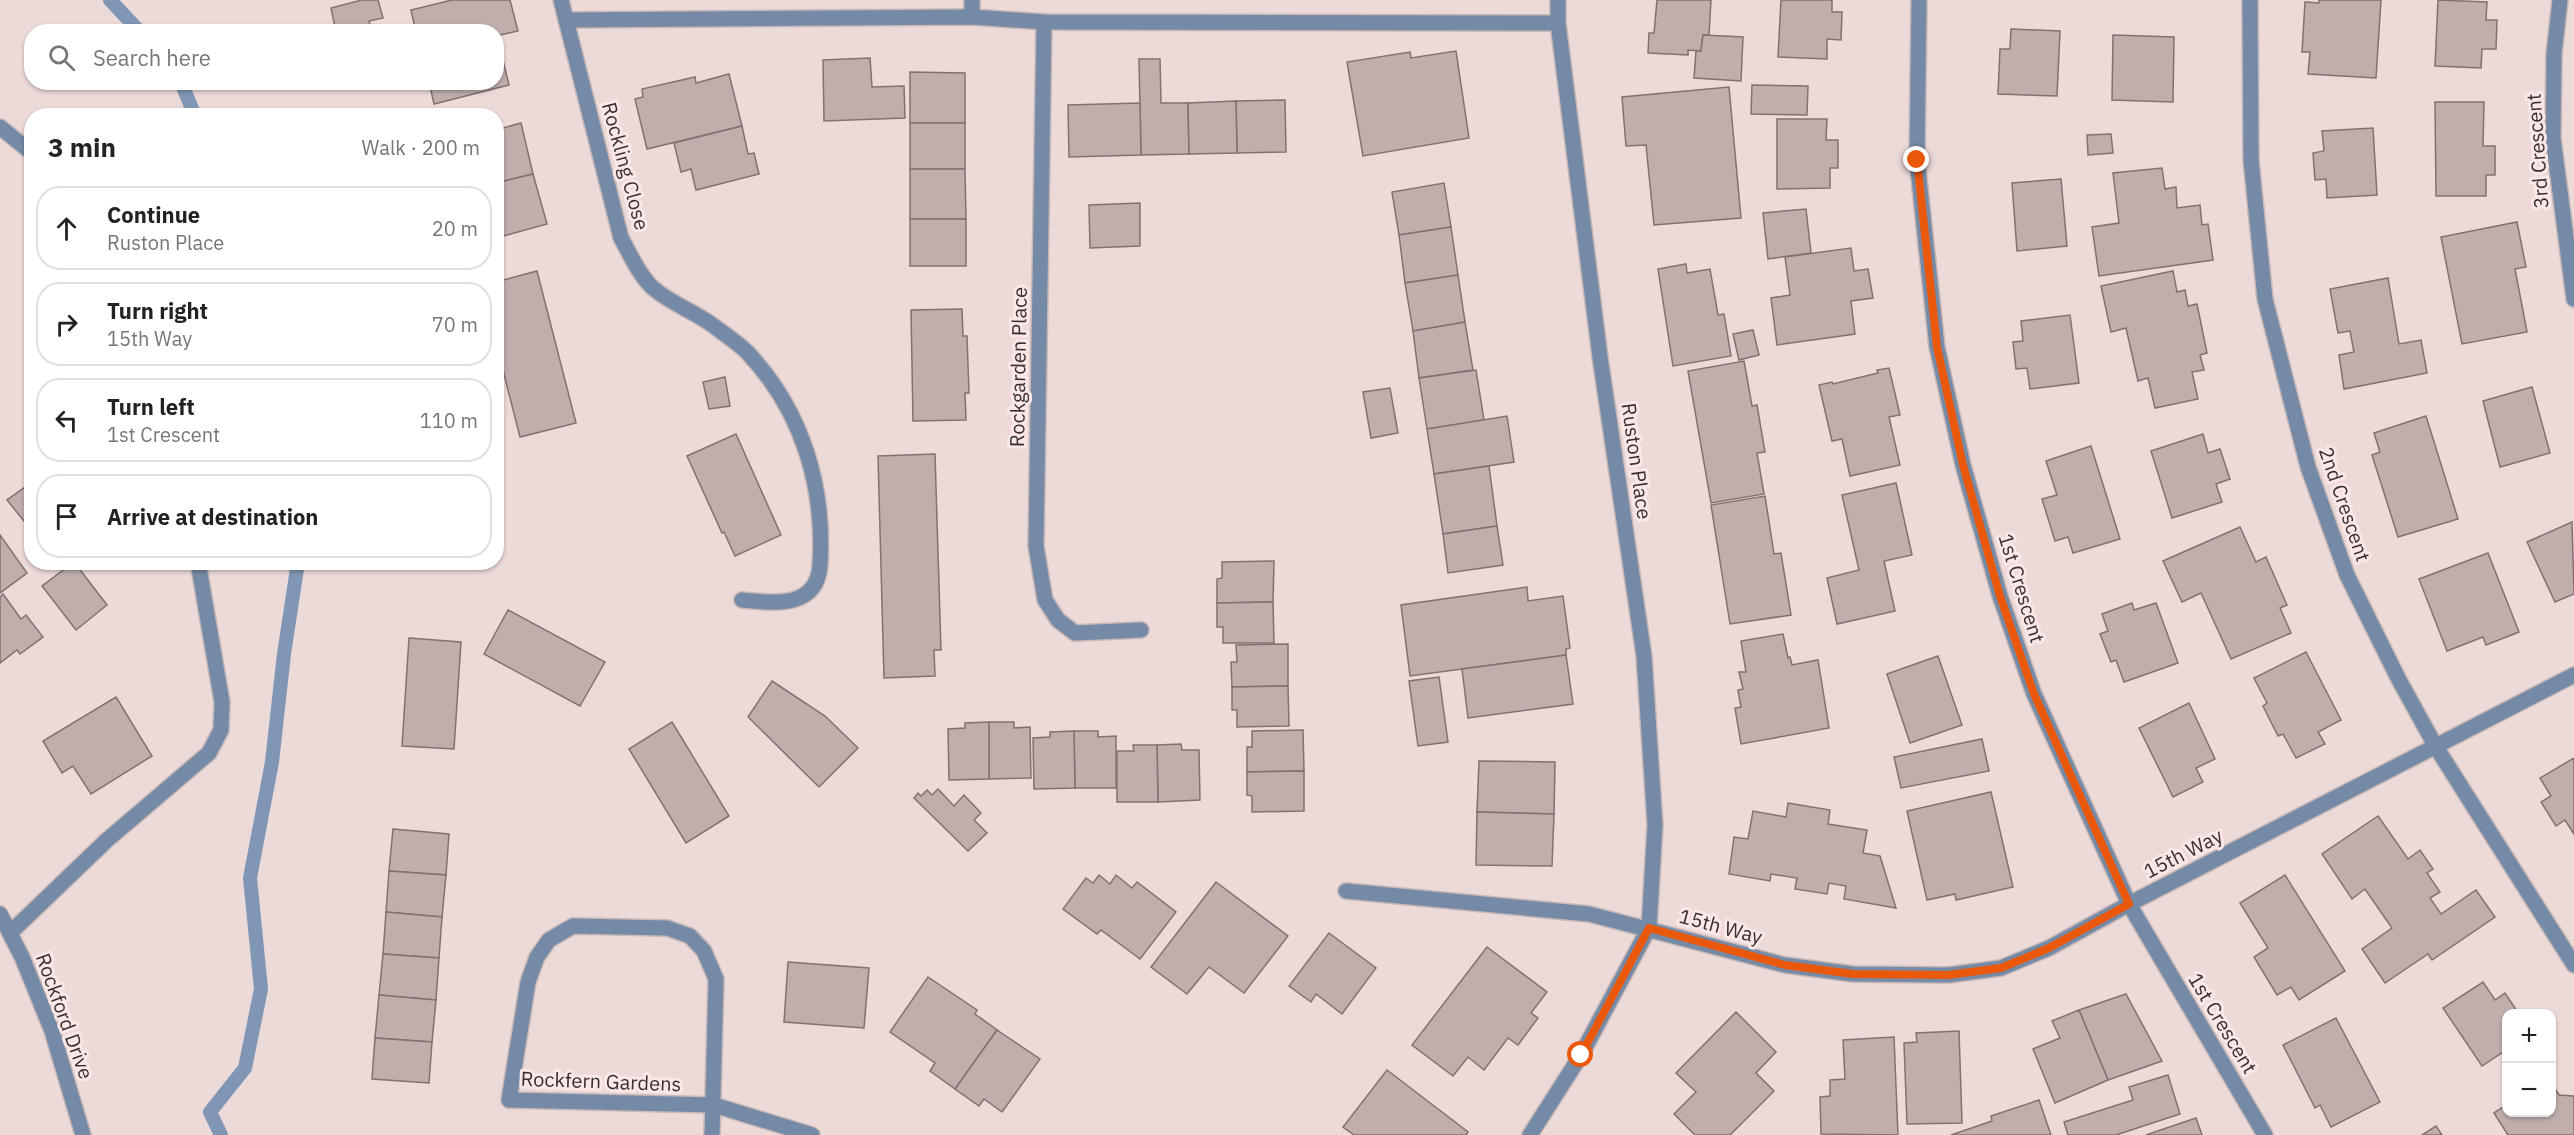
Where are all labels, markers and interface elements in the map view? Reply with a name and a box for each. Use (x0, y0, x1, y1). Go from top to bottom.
search box (24, 24, 504, 90)
icon: search (45, 41, 78, 74)
text: Search here (93, 43, 211, 72)
street label: 3rd Crescent (2520, 93, 2554, 209)
street label: Rockling Close (596, 99, 656, 233)
text: 3 min (48, 130, 116, 164)
text: Walk · 200 m (362, 134, 480, 161)
route end (1903, 146, 1929, 172)
text: Continue (107, 200, 200, 229)
icon: ahead (50, 212, 83, 245)
text: 20 m (432, 215, 478, 242)
text: Ruston Place (107, 229, 224, 256)
street label: Rockgarden Place (1003, 287, 1033, 447)
text: Turn right (107, 296, 208, 325)
icon: right (50, 308, 83, 341)
text: 70 m (432, 311, 478, 338)
text: 15th Way (107, 325, 192, 352)
text: Turn left (107, 392, 195, 421)
street label: Ruston Place (1615, 401, 1659, 521)
icon: left (50, 404, 83, 437)
text: 110 m (420, 407, 478, 434)
text: 1st Crescent (107, 421, 220, 448)
street label: 2nd Crescent (2313, 443, 2377, 565)
icon: arrive (50, 500, 83, 533)
text: Arrive at destination (107, 502, 318, 531)
street label: 1st Crescent (1993, 530, 2051, 646)
street label: 15th Way (2139, 822, 2227, 884)
street label: 15th Way (1676, 902, 1766, 950)
street label: Rockford Drive (30, 949, 100, 1083)
street label: 1st Crescent (2182, 968, 2264, 1078)
map controls (2502, 1009, 2556, 1117)
button: + (2502, 1009, 2556, 1063)
route start (1567, 1041, 1593, 1067)
button: − (2502, 1063, 2556, 1117)
street label: Rockfern Gardens (520, 1065, 682, 1097)

